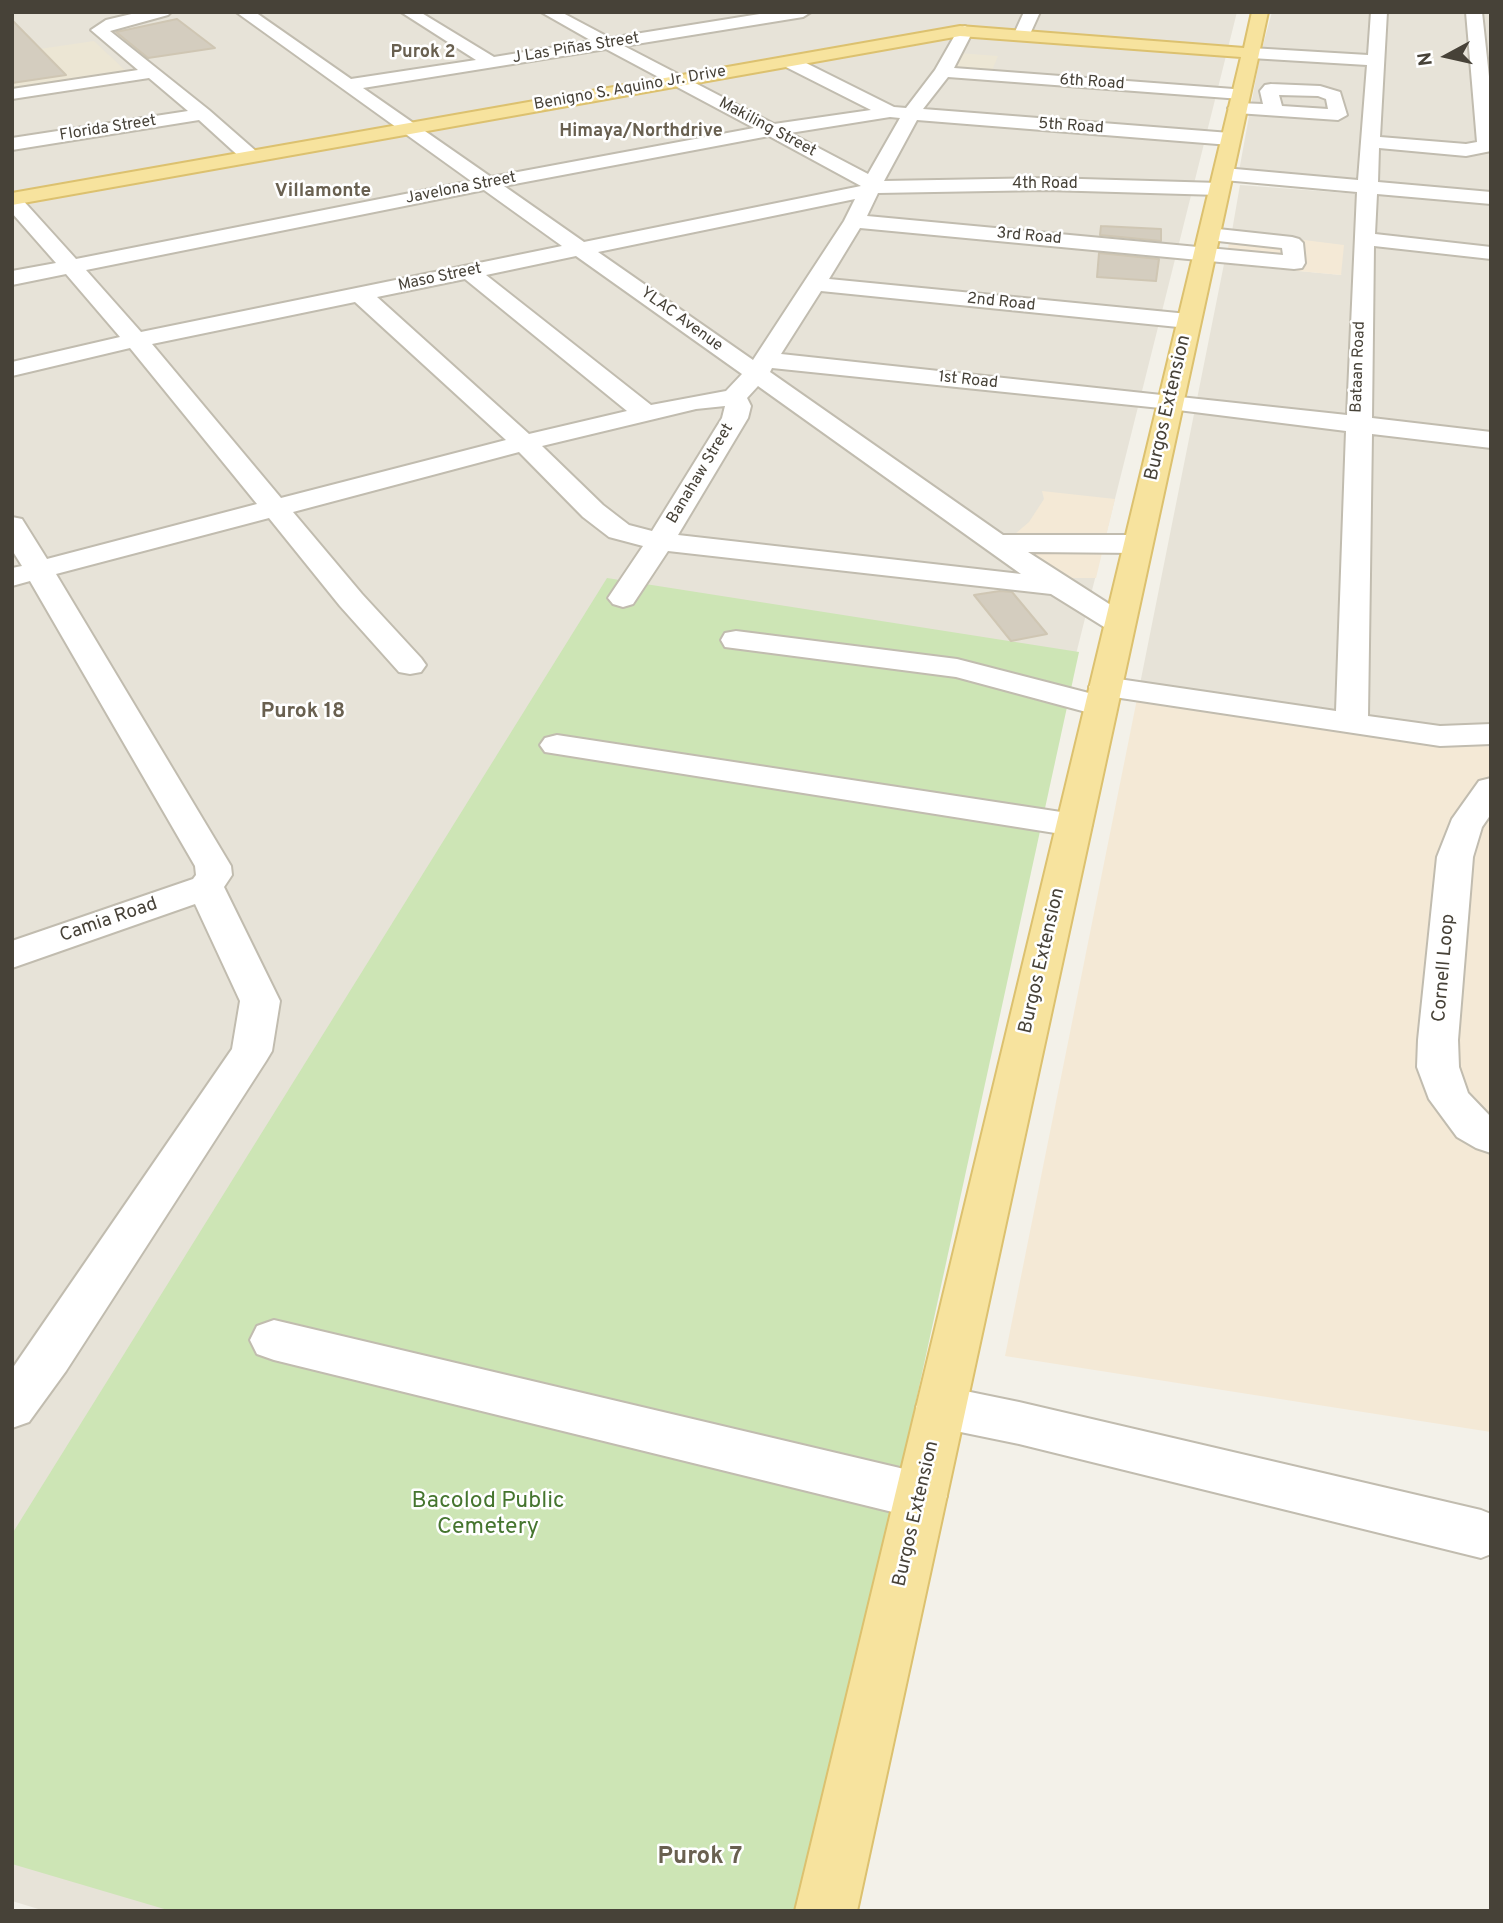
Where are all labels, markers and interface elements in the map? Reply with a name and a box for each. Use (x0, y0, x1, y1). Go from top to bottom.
north arrow (1412, 21, 1482, 91)
street label: J Las Piñas Street (511, 30, 641, 68)
district label: Purok 2 (391, 42, 455, 64)
text: N (1413, 50, 1439, 67)
street label: Benigno S. Aquino Jr. Drive (532, 63, 728, 115)
street label: 6th Road (1059, 71, 1125, 95)
street label: Makiling Street (715, 94, 819, 162)
street label: Florida Street (58, 112, 158, 146)
street label: 5th Road (1038, 115, 1104, 139)
district label: Himaya/Northdrive (559, 121, 723, 143)
street label: Javelona Street (404, 169, 518, 209)
street label: 4th Road (1012, 175, 1078, 195)
district label: Villamonte (275, 181, 371, 203)
street label: 3rd Road (996, 225, 1062, 249)
street label: Maso Street (396, 260, 484, 296)
street label: YLAC Avenue (636, 284, 726, 356)
street label: 2nd Road (966, 290, 1036, 316)
street label: Bataan Road (1348, 321, 1370, 413)
street label: Burgos Extension (1141, 333, 1197, 483)
street label: 1st Road (937, 368, 999, 394)
street label: Banahaw Street (664, 420, 738, 528)
district label: Purok 18 (261, 700, 345, 726)
street label: Burgos Extension (1015, 886, 1071, 1036)
street label: Camia Road (57, 894, 161, 948)
street label: Cornell Loop (1429, 913, 1461, 1023)
street label: Burgos Extension (889, 1439, 945, 1589)
park label: Bacolod Public Cemetery (411, 1488, 565, 1542)
district label: Purok 7 (658, 1844, 742, 1872)

